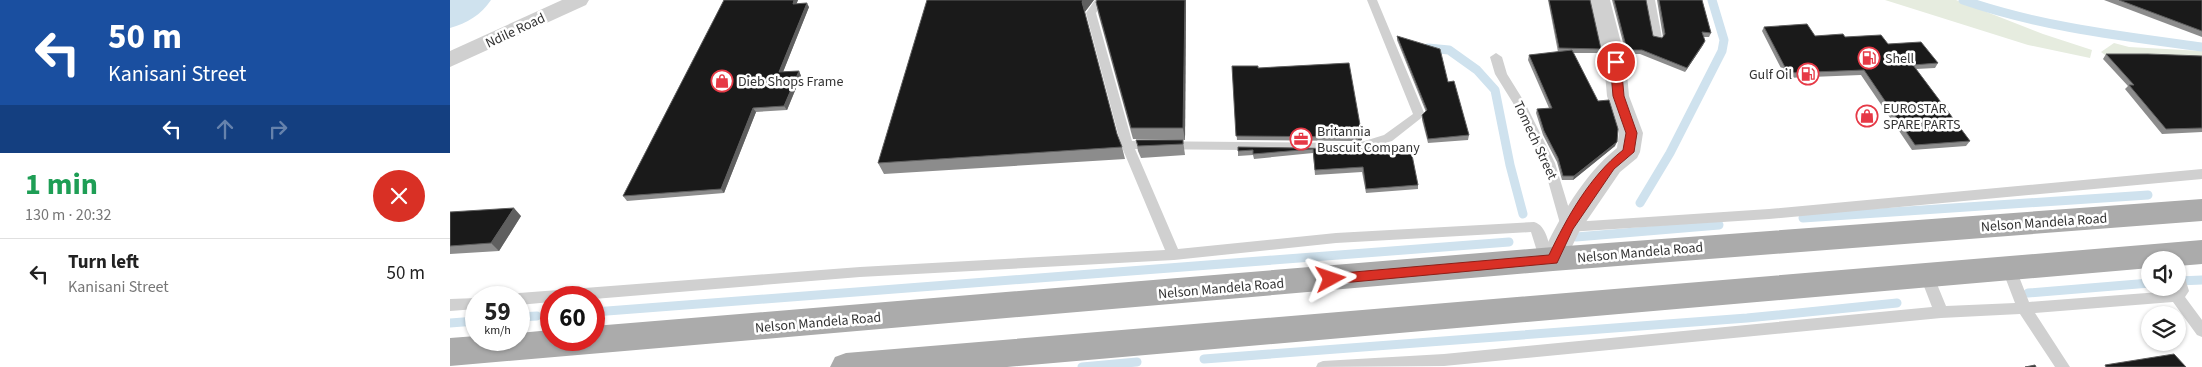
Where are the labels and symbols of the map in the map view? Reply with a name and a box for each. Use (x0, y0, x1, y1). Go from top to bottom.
street label: Ndile Road (482, 8, 548, 53)
pin (1595, 41, 1637, 83)
fuel station icon: Shell (1857, 46, 1881, 70)
place label: Shell (1885, 49, 1915, 69)
fuel station icon: Gulf Oil (1796, 62, 1820, 86)
place label: Gulf Oil (1749, 65, 1792, 85)
shop icon: Dieb Shops Frame (710, 69, 734, 93)
place label: Dieb Shops Frame (738, 72, 843, 92)
street label: Tomech Street (1508, 98, 1562, 183)
place label: EUROSTAR SPARE PARTS (1883, 99, 1961, 135)
shop icon: EUROSTAR SPARE PARTS (1855, 104, 1879, 128)
place label: Britannia Buscuit Company (1317, 122, 1420, 158)
office icon: Britannia Buscuit Company (1289, 127, 1313, 151)
street label: Nelson Mandela Road (1980, 209, 2108, 237)
street label: Nelson Mandela Road (1576, 238, 1704, 268)
position arrow (1304, 252, 1356, 304)
street label: Nelson Mandela Road (1157, 274, 1285, 304)
speed limit sign: 60 (540, 286, 605, 351)
street label: Nelson Mandela Road (754, 308, 882, 338)

